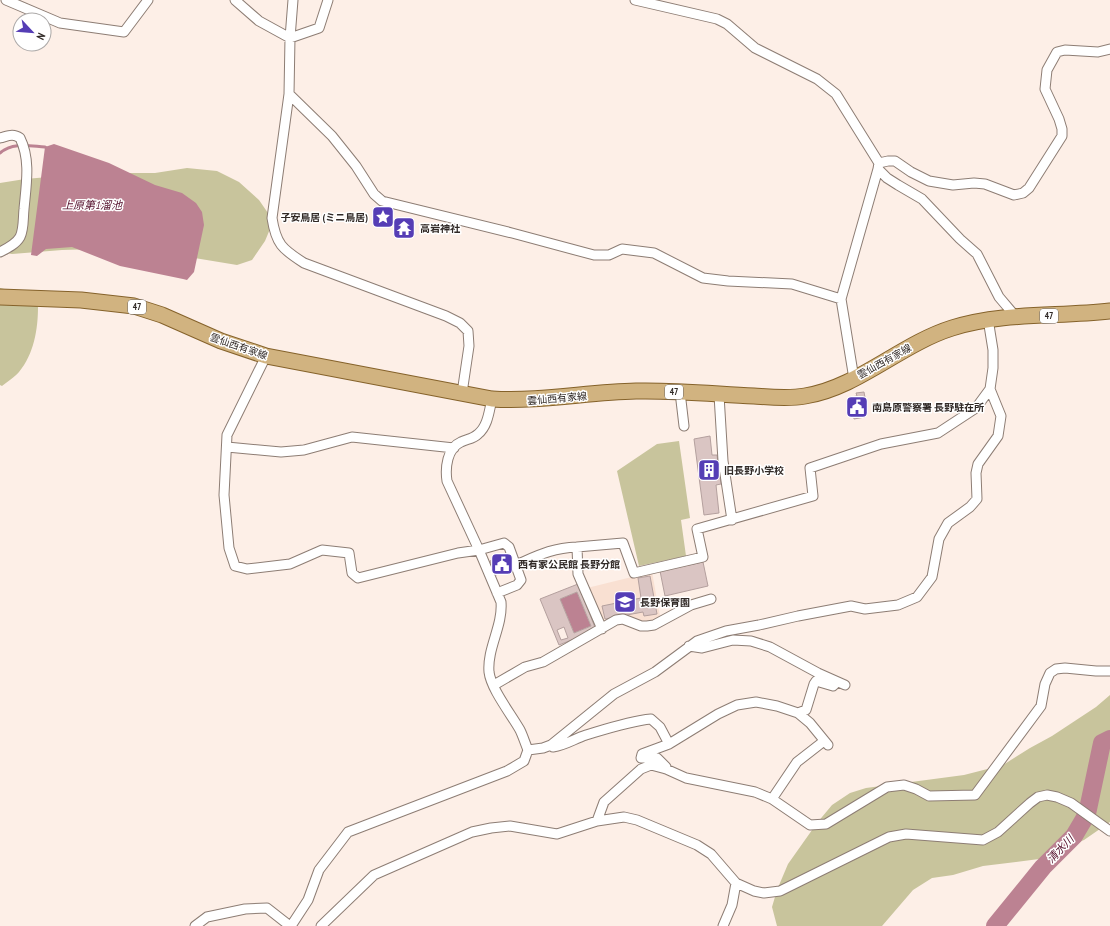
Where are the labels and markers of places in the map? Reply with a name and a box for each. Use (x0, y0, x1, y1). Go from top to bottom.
place icon: 子安鳥居 (ミニ鳥居) (370, 204, 396, 230)
place label: 子安鳥居 (ミニ鳥居) (280, 211, 368, 224)
temple icon: 高岩神社 (391, 215, 417, 241)
place label: 高岩神社 (420, 222, 461, 235)
public building icon: 南島原警察署 長野駐在所 (844, 394, 870, 420)
place label: 南島原警察署 長野駐在所 (872, 401, 984, 414)
building icon: 旧長野小学校 (696, 457, 722, 483)
place label: 旧長野小学校 (724, 464, 784, 477)
public building icon: 西有家公民館 長野分館 (489, 551, 515, 577)
place label: 西有家公民館 長野分館 (518, 558, 620, 571)
school or university icon: 長野保育園 (612, 589, 638, 615)
place label: 長野保育園 (640, 596, 690, 609)

